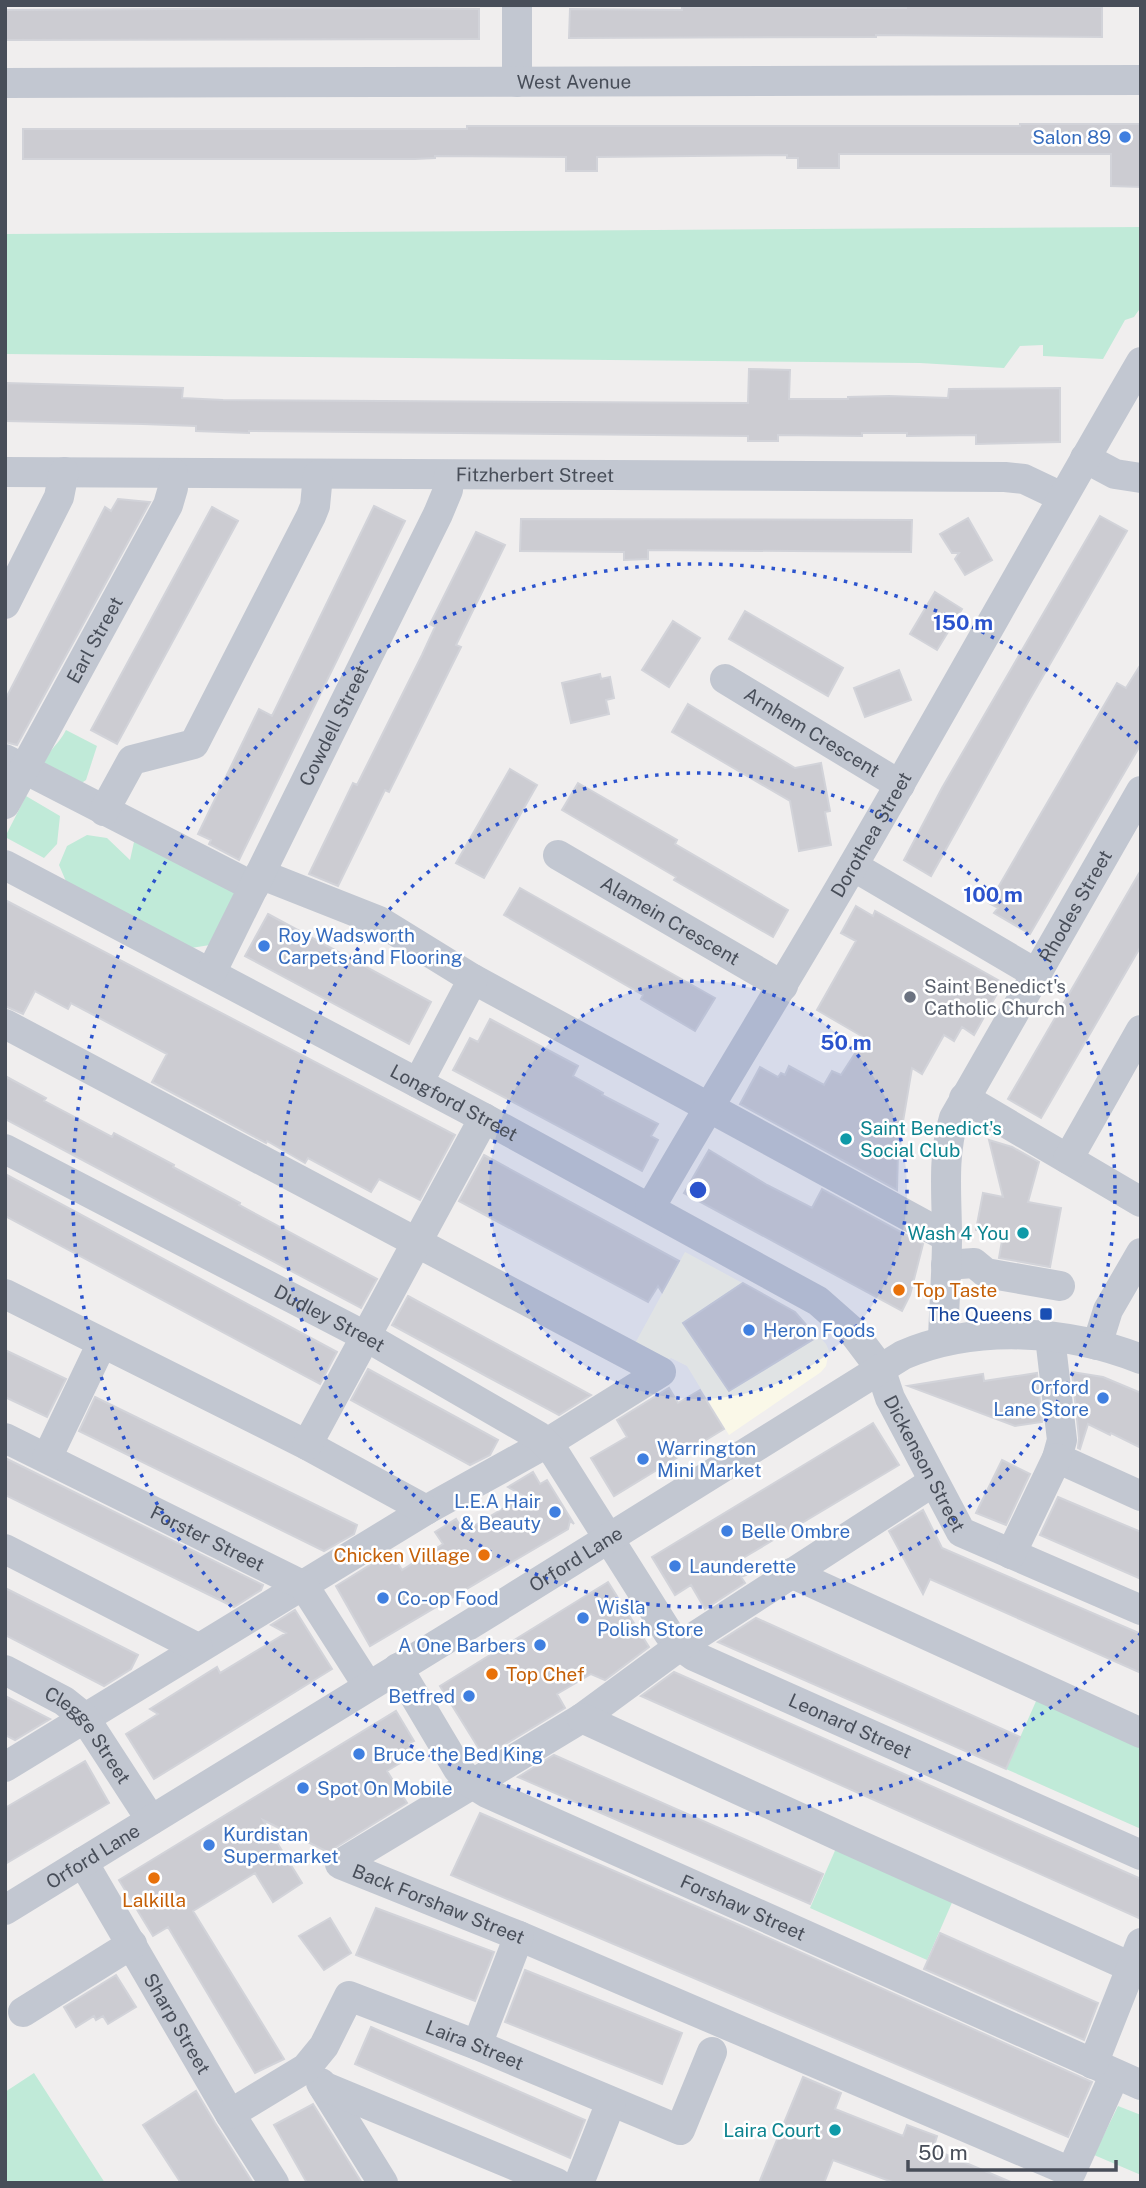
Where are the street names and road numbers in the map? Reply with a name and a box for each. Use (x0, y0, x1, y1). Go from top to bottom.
street label: West Avenue (517, 70, 631, 93)
street label: Fitzherbert Street (456, 463, 614, 486)
street label: Earl Street (62, 593, 127, 687)
street label: Cowdell Street (294, 662, 372, 790)
street label: Arnhem Crescent (741, 682, 884, 781)
street label: Dorothea Street (826, 768, 916, 901)
street label: Rhodes Street (1034, 846, 1116, 966)
street label: Alamein Crescent (597, 871, 744, 969)
street label: Longford Street (387, 1060, 522, 1145)
street label: Dudley Street (271, 1280, 389, 1356)
street label: Dickenson Street (879, 1391, 970, 1536)
street label: Forster Street (147, 1501, 268, 1576)
street label: Orford Lane (525, 1522, 626, 1596)
street label: Clegge Street (41, 1682, 135, 1788)
street label: Leonard Street (785, 1689, 915, 1763)
street label: Orford Lane (42, 1819, 144, 1893)
street label: Back Forshaw Street (349, 1859, 528, 1948)
street label: Forshaw Street (677, 1870, 809, 1945)
street label: Sharp Street (139, 1969, 215, 2078)
street label: Laira Street (423, 2015, 527, 2074)

